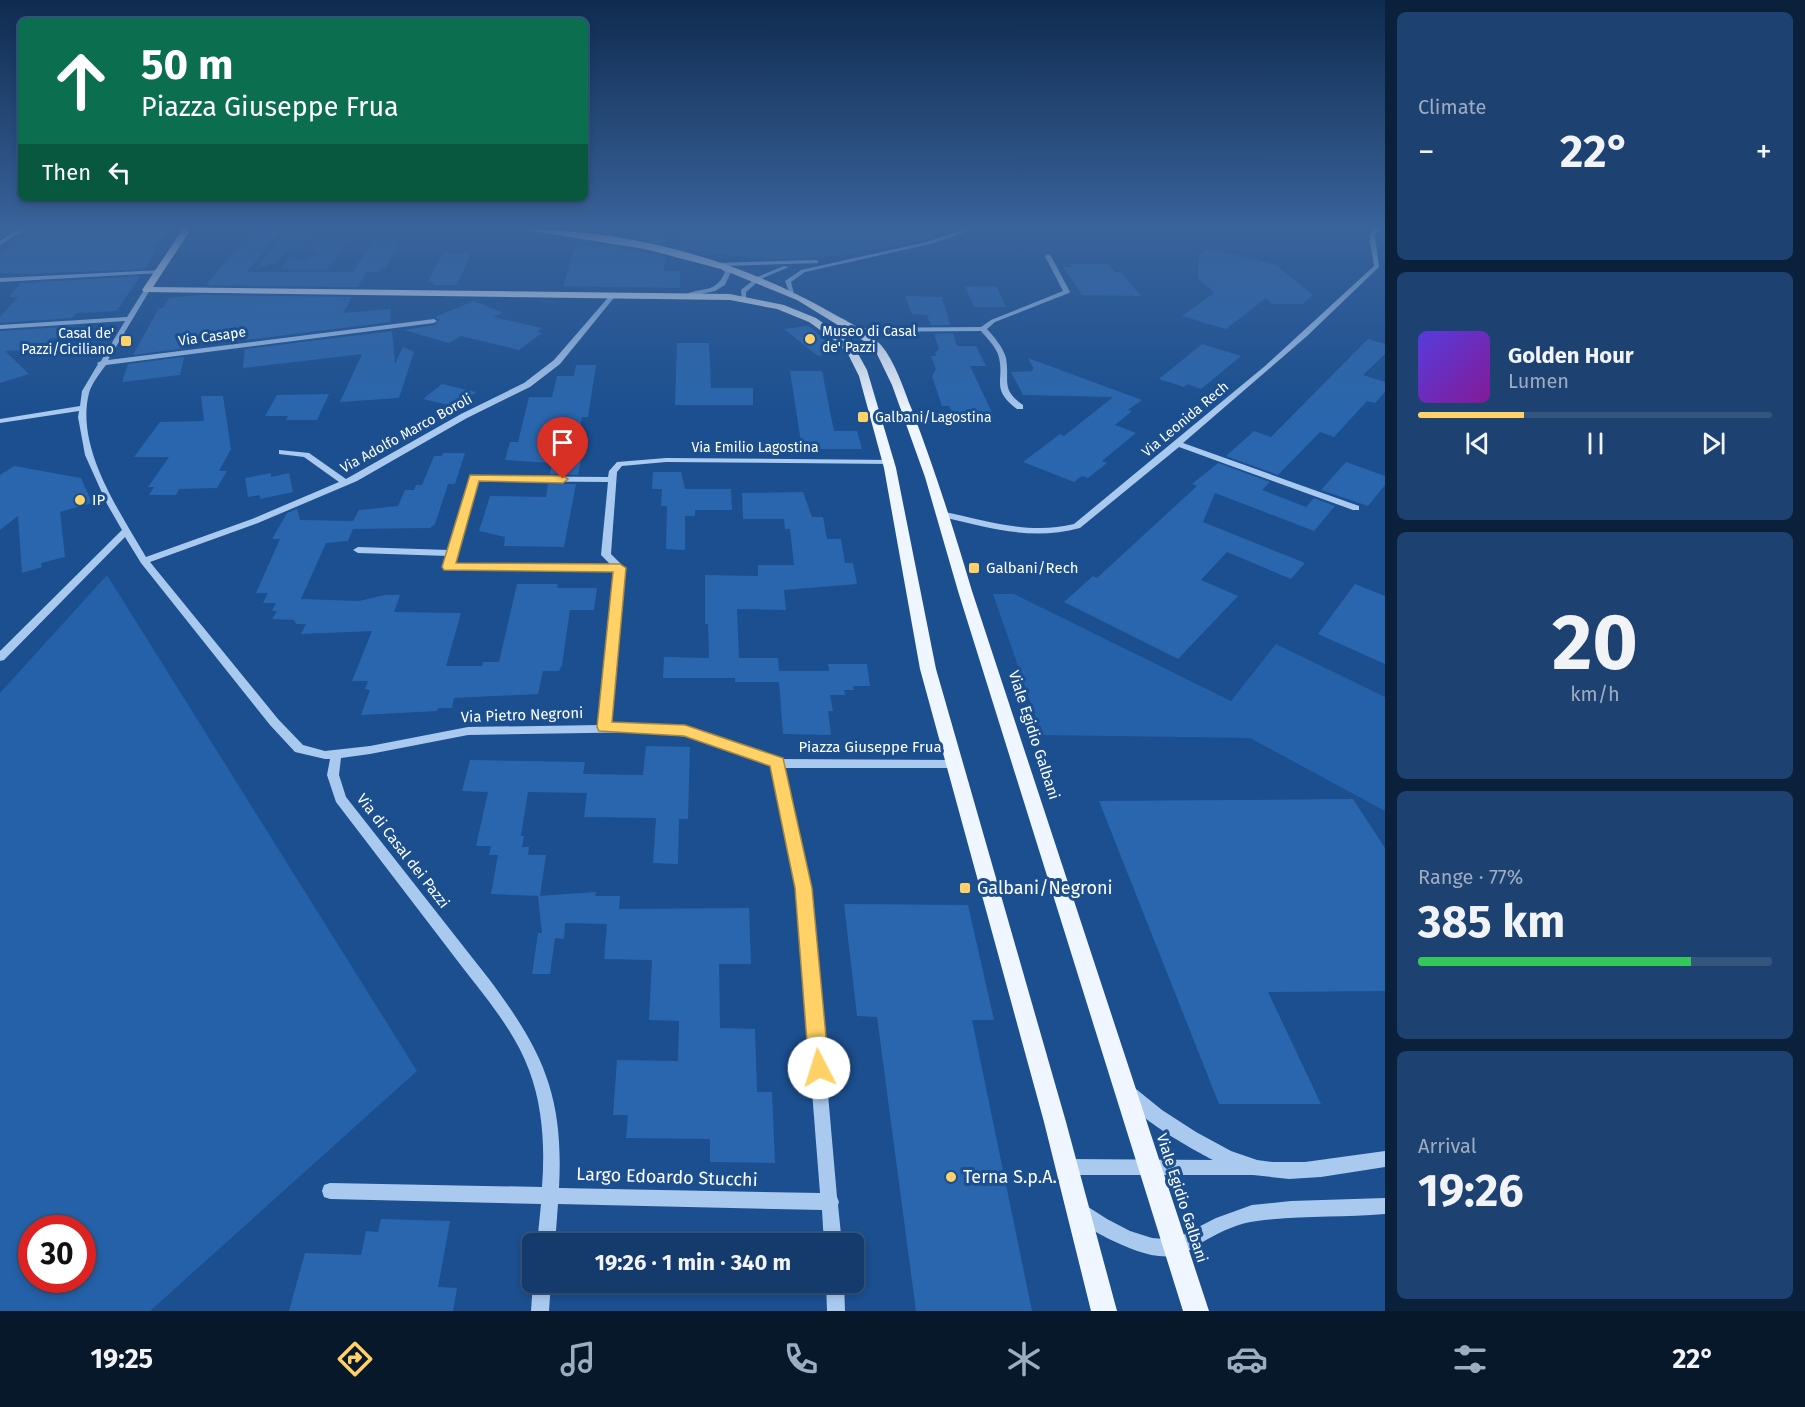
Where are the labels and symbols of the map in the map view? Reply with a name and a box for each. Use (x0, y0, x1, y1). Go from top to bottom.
street label: Via Casape (177, 323, 247, 350)
place label: Museo di Casal de' Pazzi (822, 323, 916, 356)
place label: Casal de' Pazzi/Ciciliano (21, 325, 114, 358)
marker: Museo di Casal de' Pazzi (803, 332, 817, 346)
marker: Casal de' Pazzi/Ciciliano (119, 334, 133, 348)
street label: Via Leonida Rech (1138, 378, 1232, 461)
street label: Via Adolfo Marco Boroli (337, 390, 475, 477)
place label: Galbani/Lagostina (875, 409, 992, 426)
marker: Galbani/Lagostina (856, 410, 870, 424)
pin (537, 417, 588, 479)
street label: Via Emilio Lagostina (691, 439, 819, 456)
place label: IP (92, 491, 105, 509)
marker: IP (73, 493, 87, 507)
place label: Galbani/Rech (986, 559, 1079, 577)
marker: Galbani/Rech (967, 561, 981, 575)
street label: Viale Egidio Galbani (1005, 668, 1063, 802)
street label: Via Pietro Negroni (460, 704, 584, 726)
street label: Piazza Giuseppe Frua (798, 738, 942, 756)
street label: Via di Casal dei Pazzi (353, 790, 453, 912)
place label: Galbani/Negroni (977, 877, 1113, 899)
marker: Galbani/Negroni (958, 881, 972, 895)
position arrow (787, 1036, 851, 1100)
street label: Viale Egidio Galbani (1153, 1131, 1211, 1265)
street label: Largo Edoardo Stucchi (576, 1163, 758, 1191)
place label: Terna S.p.A. (963, 1166, 1057, 1188)
marker: Terna S.p.A. (944, 1170, 958, 1184)
speed limit sign: 30 (18, 1215, 96, 1293)

